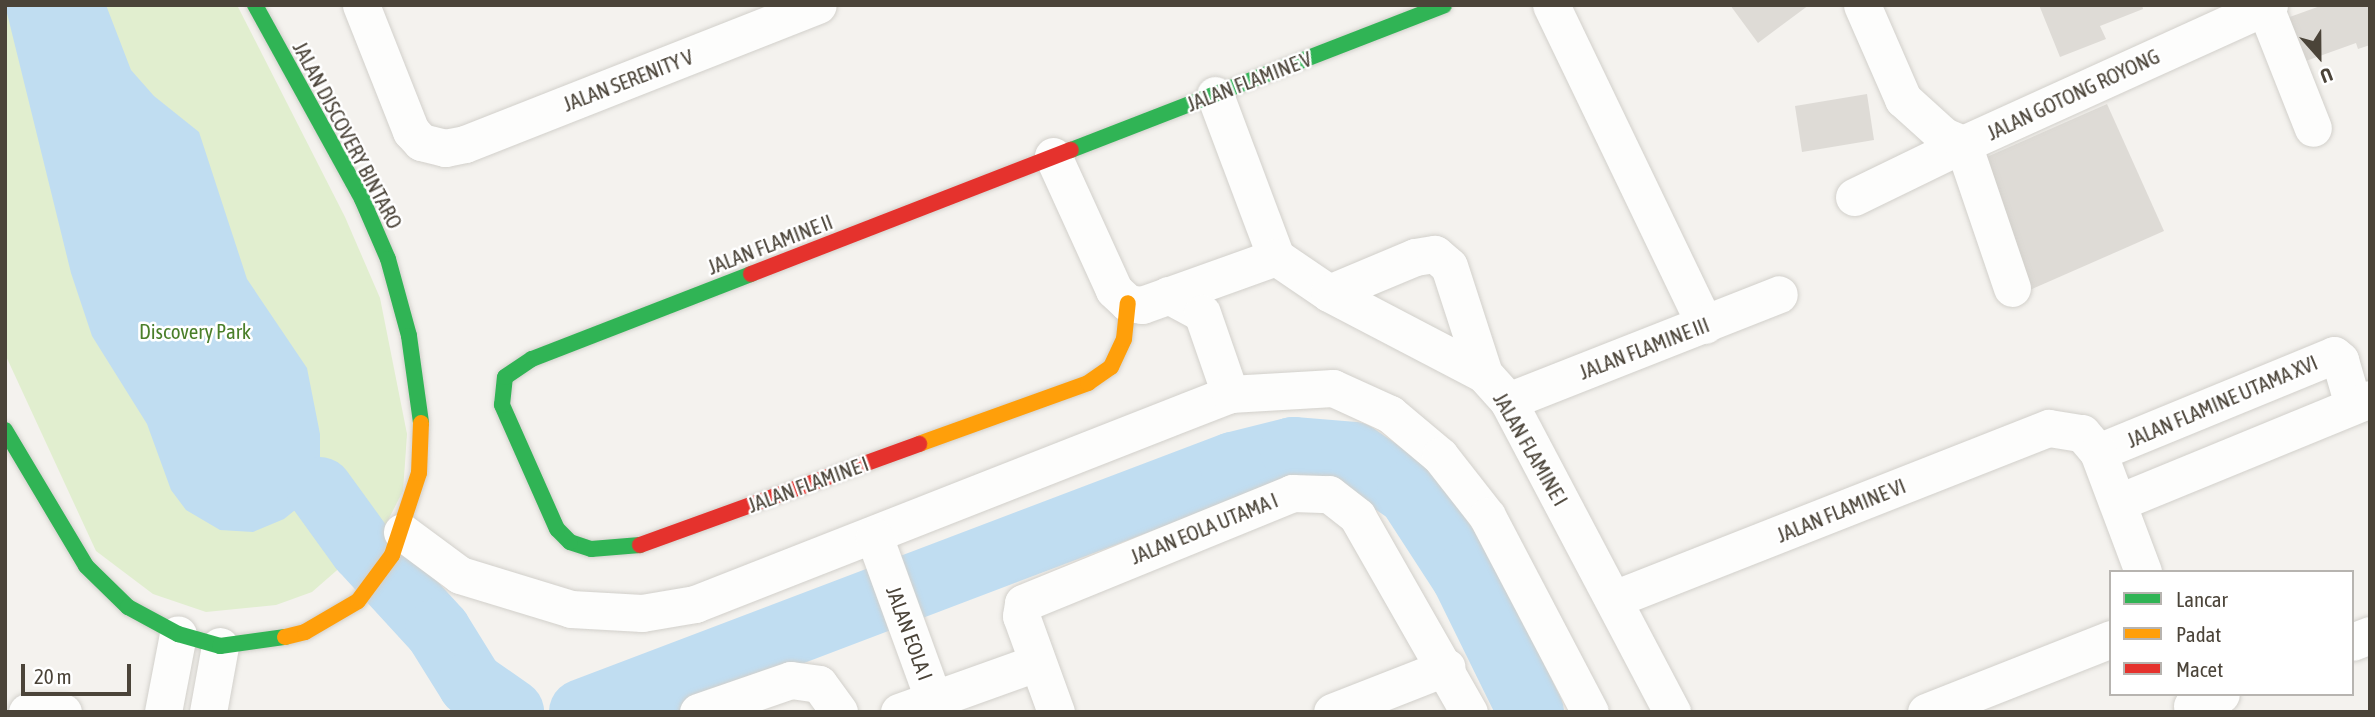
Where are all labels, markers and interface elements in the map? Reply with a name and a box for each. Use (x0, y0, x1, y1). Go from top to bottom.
north arrow (2284, 21, 2354, 91)
street label: JALAN DISCOVERY BINTARO (288, 37, 408, 233)
street label: JALAN GOTONG ROYONG (1983, 43, 2163, 145)
street label: JALAN SERENITY V (559, 44, 697, 116)
street label: JALAN FLAMINE V (1183, 46, 1315, 116)
text: U (2317, 63, 2336, 88)
street label: JALAN FLAMINE II (704, 209, 836, 279)
street label: JALAN FLAMINE III (1575, 312, 1713, 384)
park label: Discovery Park (139, 318, 251, 344)
street label: JALAN FLAMINE UTAMA XVI (2123, 349, 2321, 453)
street label: JALAN FLAMINE I (1488, 388, 1574, 510)
street label: JALAN FLAMINE I (744, 451, 872, 517)
street label: JALAN FLAMINE VI (1773, 473, 1909, 547)
street label: JALAN EOLA UTAMA I (1127, 487, 1281, 569)
legend (2109, 570, 2354, 696)
street label: JALAN EOLA I (881, 582, 939, 684)
text: Lancar (2176, 587, 2228, 611)
text: Padat (2176, 622, 2221, 646)
scale bar (24, 650, 135, 694)
text: Macet (2176, 657, 2223, 681)
text: 20 m (34, 664, 72, 688)

